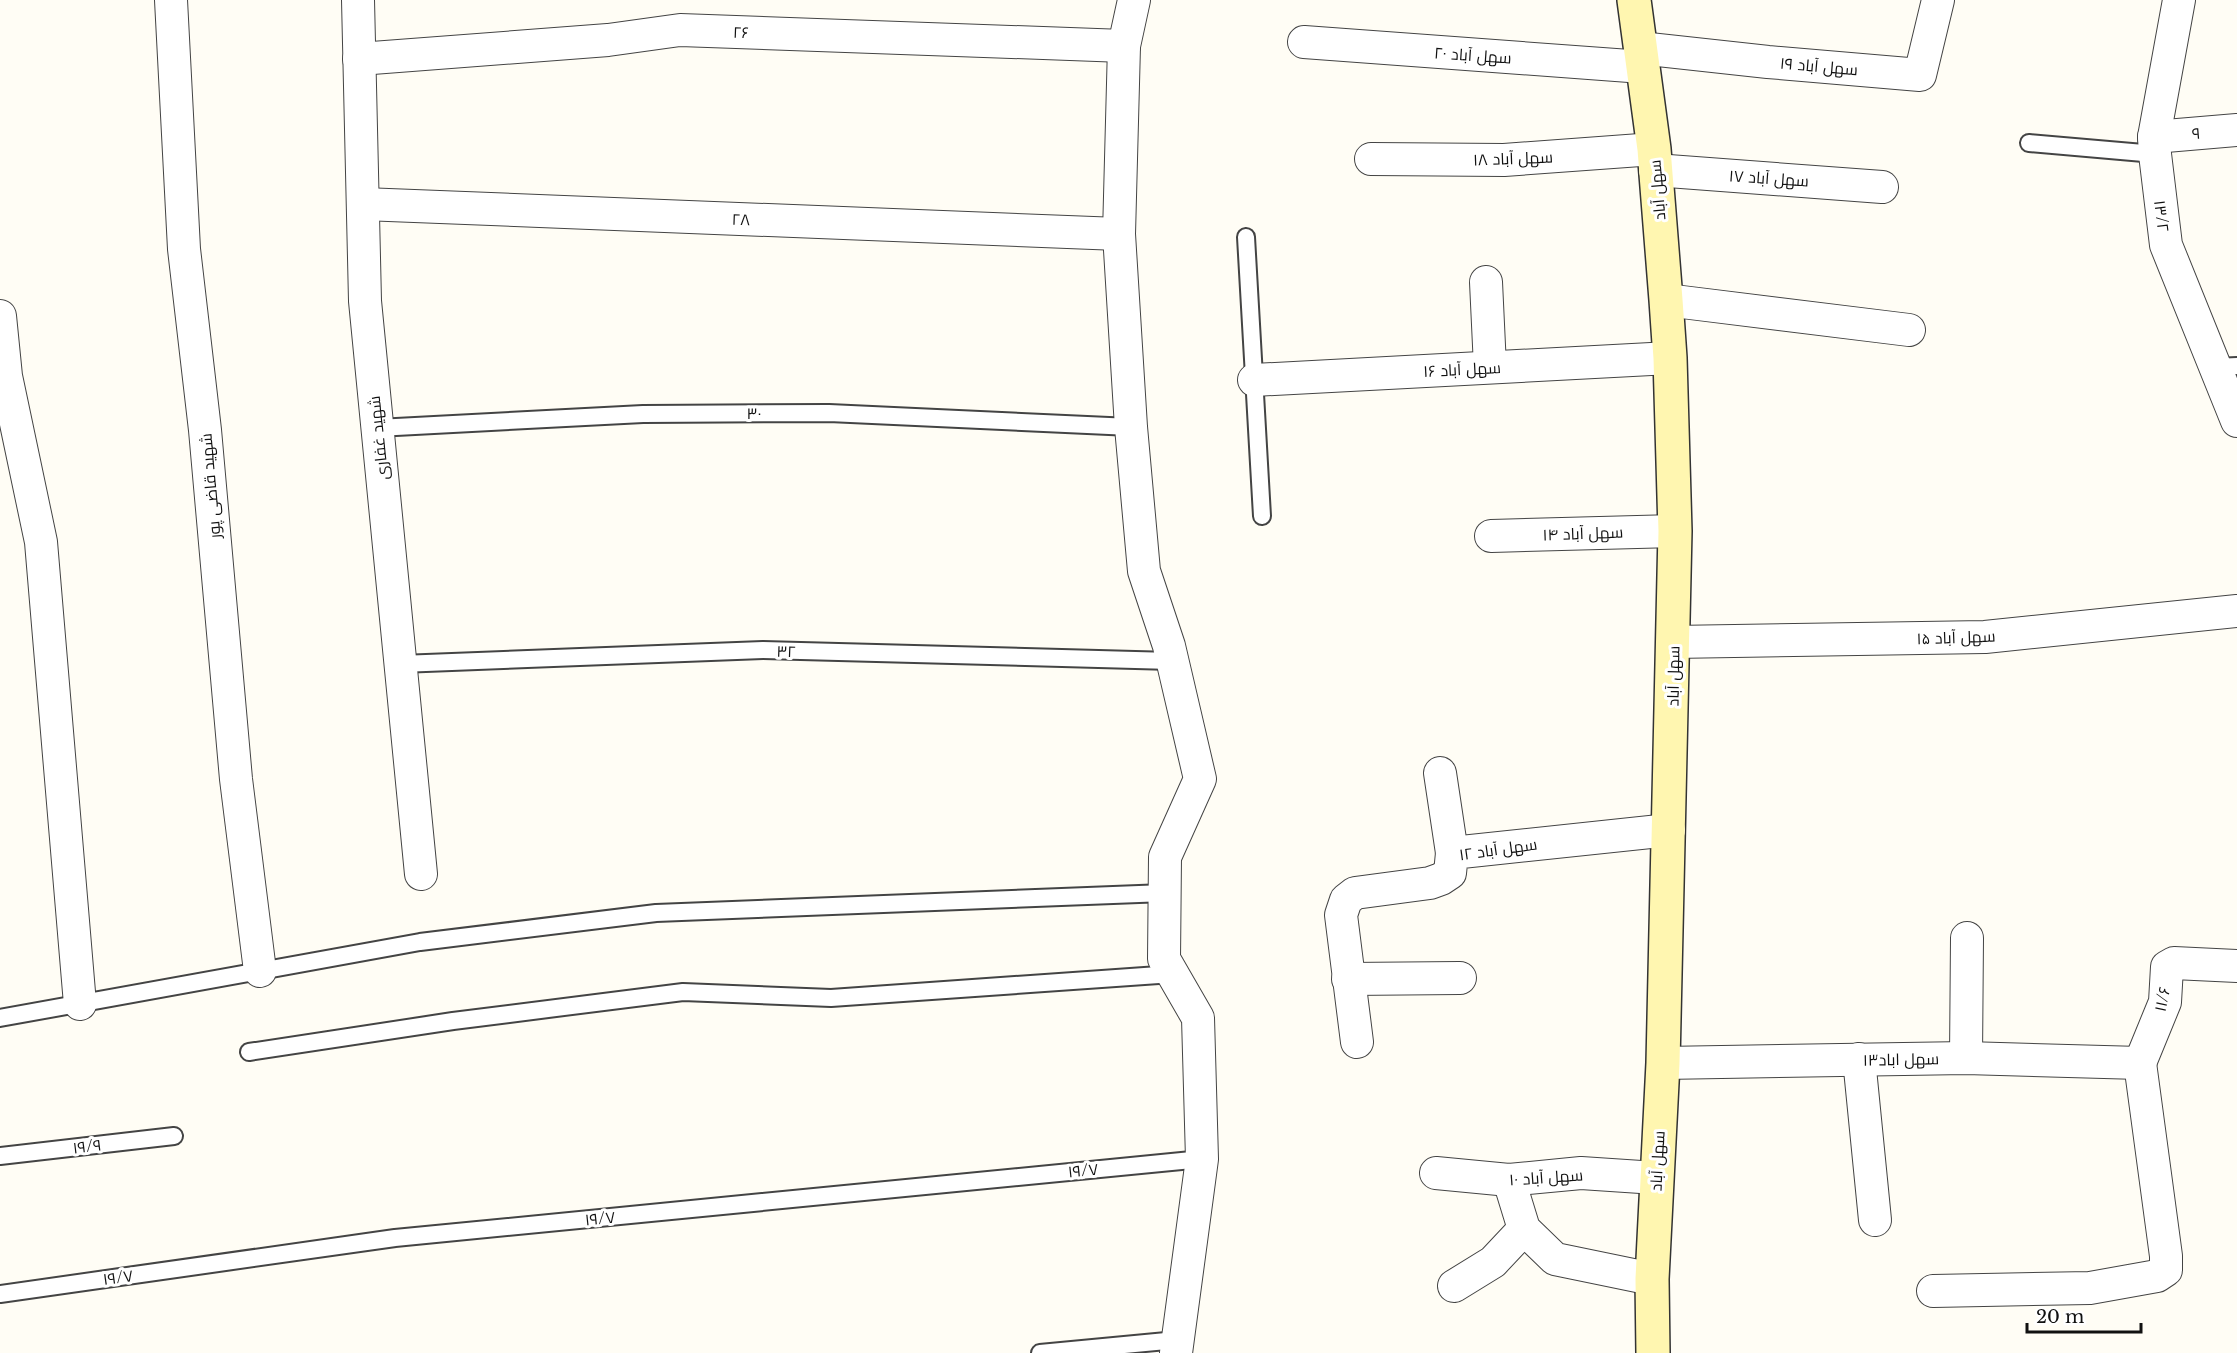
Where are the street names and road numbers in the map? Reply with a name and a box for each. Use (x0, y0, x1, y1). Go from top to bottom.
street label: ۲۶ (733, 22, 749, 42)
street label: سهل آباد ۲۰ (1434, 42, 1512, 69)
street label: سهل آباد ۱۹ (1779, 53, 1859, 80)
street label: ۹ (2191, 123, 2201, 143)
street label: سهل آباد ۱۸ (1473, 147, 1553, 170)
street label: سهل آباد (1644, 159, 1671, 221)
street label: سهل آباد ۱۷ (1728, 165, 1810, 192)
street label: ۱۳/۲ (2150, 199, 2174, 233)
street label: ۲۸ (731, 209, 751, 229)
street label: سهل آباد ۱۶ (1423, 357, 1501, 382)
street label: شهید غفاری (364, 395, 393, 481)
street label: ۳۰ (747, 403, 761, 423)
street label: شهید قاضی پور (195, 432, 227, 541)
street label: سهل آباد ۱۴ (1542, 522, 1624, 545)
street label: سهل آباد ۱۵ (1916, 626, 1996, 649)
street label: ۳۲ (776, 641, 796, 661)
street label: سهل آباد (1662, 646, 1685, 706)
street label: سهل آباد ۱۲ (1458, 834, 1538, 865)
street label: ۱۱/۶ (2150, 985, 2174, 1013)
street label: سهل اباد۱۳ (1863, 1048, 1939, 1071)
street label: سهل آباد (1645, 1130, 1670, 1192)
street label: ۱۹/۹ (71, 1134, 103, 1158)
street label: ۱۹/۷ (1067, 1158, 1099, 1182)
street label: سهل آباد ۱۰ (1508, 1164, 1584, 1191)
street label: ۱۹/۷ (584, 1206, 616, 1230)
street label: ۱۹/۷ (101, 1265, 135, 1289)

